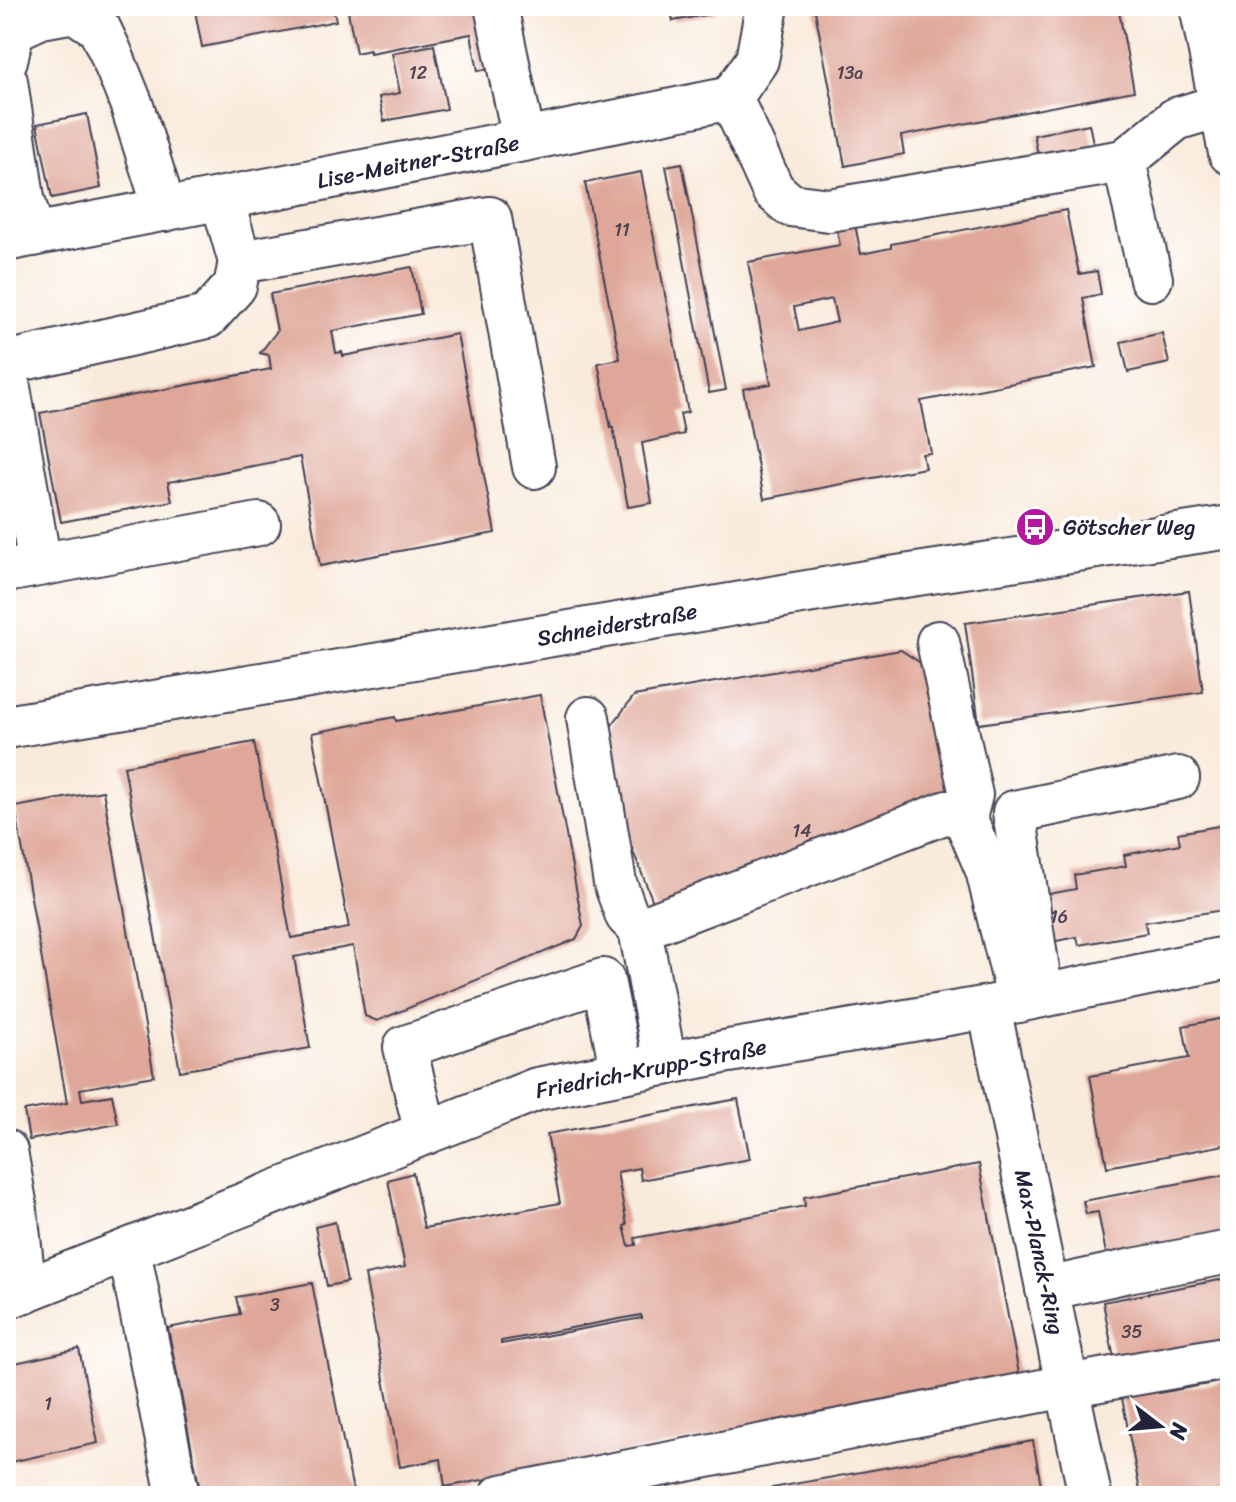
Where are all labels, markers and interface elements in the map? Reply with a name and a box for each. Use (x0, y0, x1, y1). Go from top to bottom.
house number: 12 (409, 57, 427, 89)
house number: 13a (837, 57, 863, 89)
street label: Lise-Meitner-Straße (314, 123, 523, 200)
house number: 11 (614, 214, 630, 246)
bus stop icon: Götscher Weg (1014, 506, 1056, 548)
place label: Götscher Weg (1063, 508, 1196, 547)
street label: Schneiderstraße (534, 591, 700, 658)
house number: 14 (793, 815, 811, 847)
house number: 16 (1050, 901, 1068, 933)
street label: Friedrich-Krupp-Straße (532, 1027, 770, 1110)
street label: Max-Planck-Ring (1003, 1166, 1076, 1338)
house number: 3 (270, 1289, 280, 1321)
house number: 35 (1122, 1316, 1142, 1348)
north arrow (1120, 1386, 1200, 1466)
house number: 1 (44, 1388, 52, 1420)
text: N (1158, 1418, 1200, 1445)

